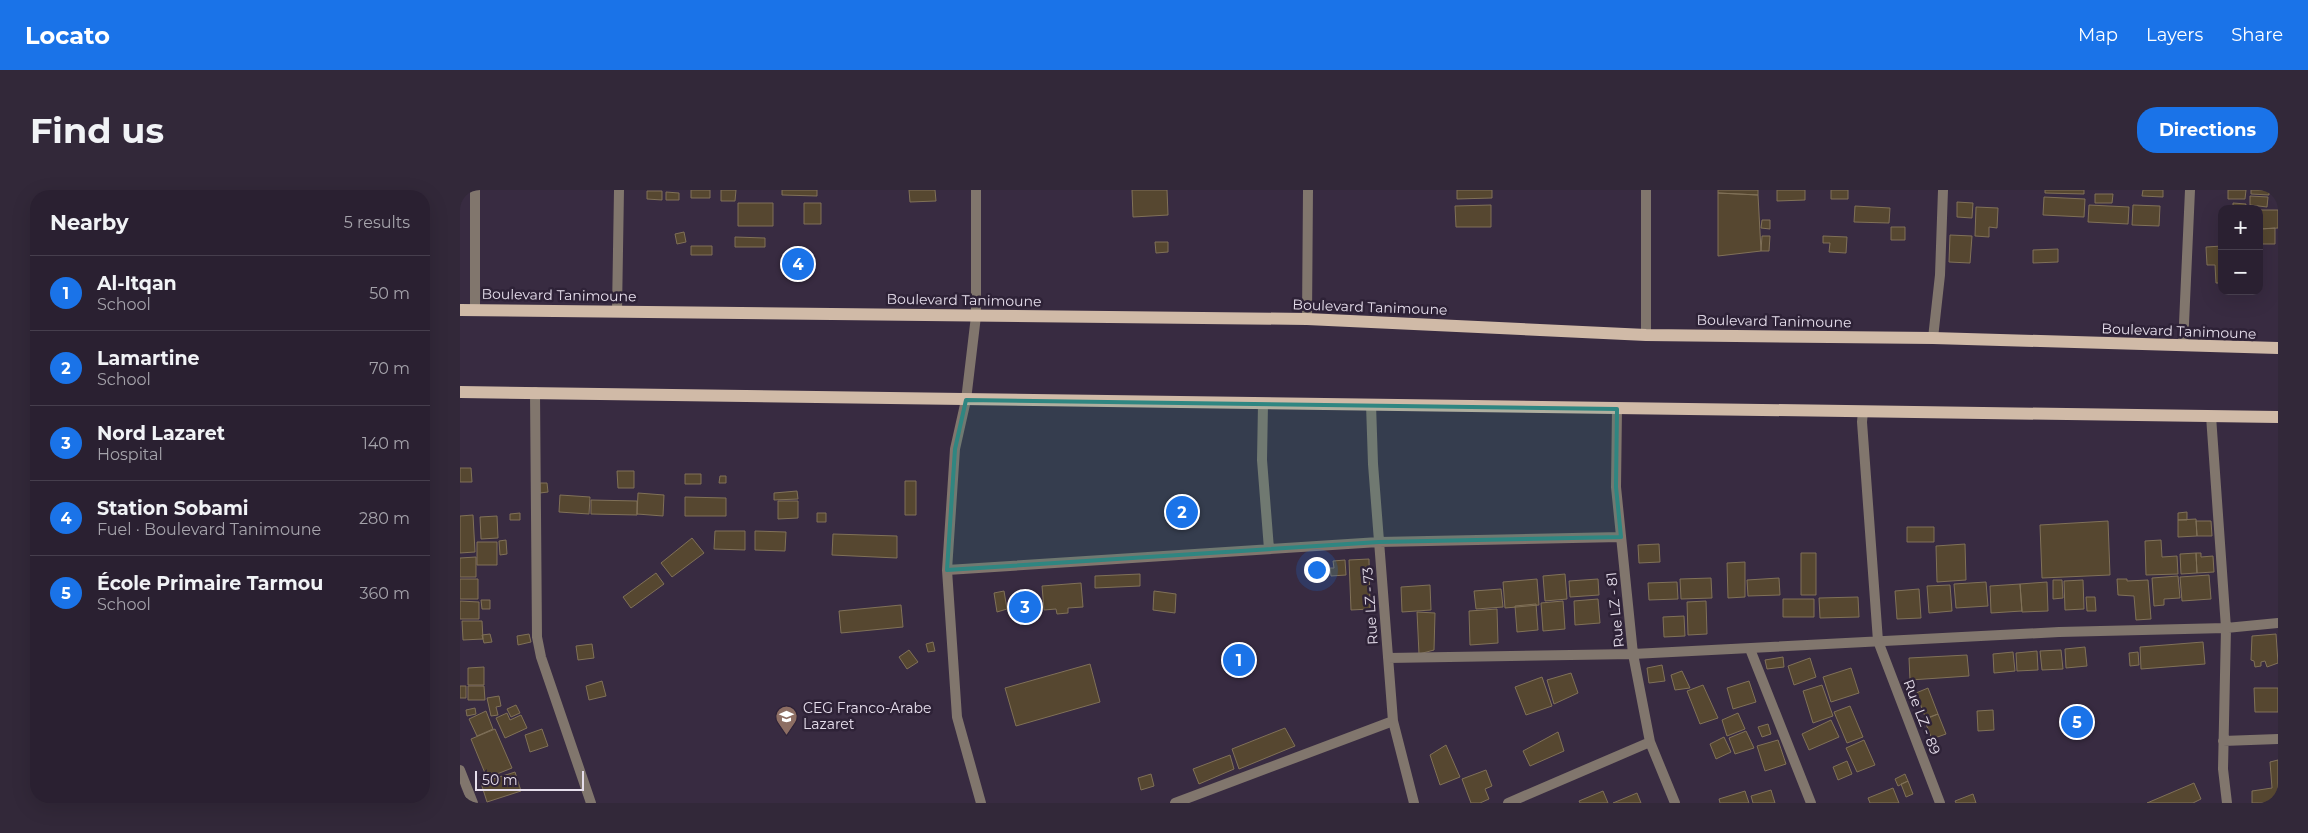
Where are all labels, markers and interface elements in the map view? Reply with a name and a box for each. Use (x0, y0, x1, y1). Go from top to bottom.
text: Locato (25, 21, 110, 50)
text: Map (2078, 24, 2118, 46)
text: Layers (2146, 24, 2203, 46)
text: Share (2231, 24, 2283, 46)
button: Directions (2137, 107, 2278, 153)
text: Find us (30, 109, 164, 152)
map controls (2218, 205, 2263, 295)
button: + (2218, 205, 2263, 250)
text: Nearby (50, 210, 129, 235)
text: 5 results (344, 213, 410, 232)
pin: 4 (782, 245, 814, 283)
button: − (2218, 250, 2263, 295)
text: Al-Itqan (97, 272, 177, 295)
text: 1 (63, 284, 69, 303)
text: 50 m (369, 284, 410, 303)
street label: Boulevard Tanimoune (481, 285, 637, 305)
street label: Boulevard Tanimoune (886, 290, 1042, 310)
text: School (97, 295, 151, 314)
street label: Boulevard Tanimoune (1292, 295, 1448, 319)
street label: Boulevard Tanimoune (1696, 311, 1852, 331)
street label: Boulevard Tanimoune (2101, 319, 2257, 343)
text: Lamartine (97, 347, 200, 370)
text: 2 (61, 359, 71, 378)
text: 70 m (369, 359, 410, 378)
text: School (97, 370, 151, 389)
text: Nord Lazaret (97, 422, 225, 445)
text: 3 (61, 434, 71, 453)
text: 140 m (362, 434, 410, 453)
text: Hospital (97, 445, 163, 464)
pin: 2 (1166, 493, 1198, 531)
text: Station Sobami (97, 497, 249, 520)
text: 4 (60, 509, 72, 528)
text: 280 m (359, 509, 410, 528)
text: Fuel · Boulevard Tanimoune (97, 520, 321, 539)
your location (1304, 557, 1330, 583)
street label: Rue LZ - 73 (1358, 567, 1382, 645)
street label: Rue LZ - 81 (1602, 571, 1628, 649)
text: École Primaire Tarmou (97, 572, 323, 595)
text: 5 (61, 584, 71, 603)
text: 360 m (359, 584, 410, 603)
pin: 3 (1009, 588, 1041, 626)
text: School (97, 595, 151, 614)
pin: 1 (1223, 641, 1255, 679)
street label: Rue LZ - 89 (1899, 677, 1945, 757)
place label: CEG Franco-Arabe Lazaret (803, 699, 931, 733)
pin: 5 (2061, 703, 2093, 741)
school or university icon: CEG Franco-Arabe Lazaret (775, 704, 799, 735)
scale bar (475, 768, 584, 791)
text: 50 m (482, 771, 518, 789)

